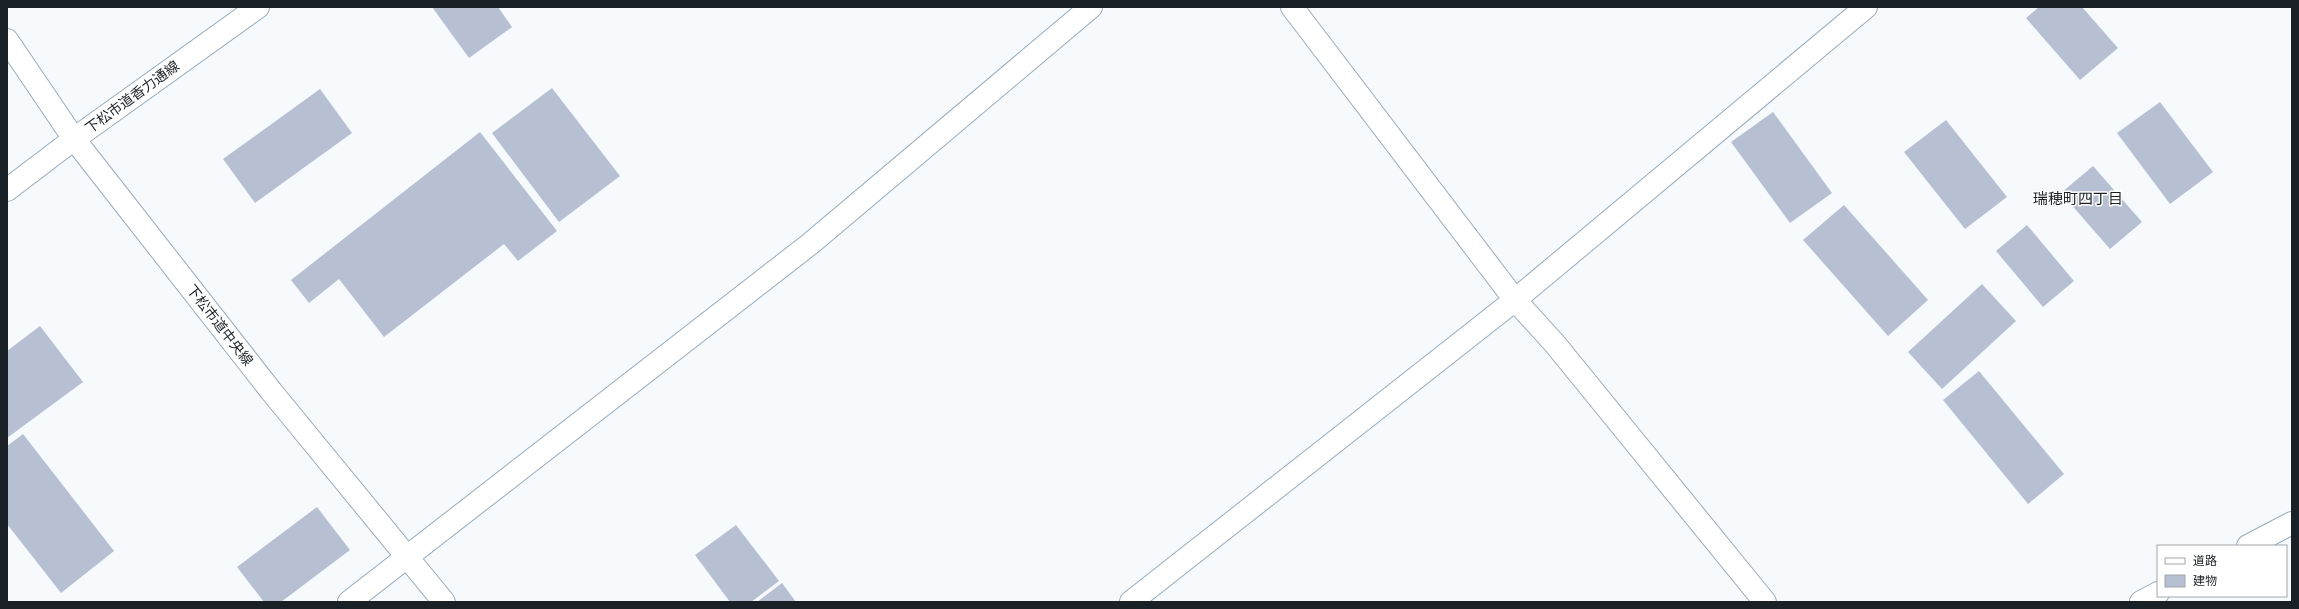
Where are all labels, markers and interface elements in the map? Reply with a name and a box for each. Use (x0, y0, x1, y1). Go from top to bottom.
street label: 下松市道香力通線 (81, 57, 183, 138)
district label: 瑞穂町四丁目 (2033, 189, 2123, 209)
street label: 下松市道中央線 (182, 281, 257, 370)
legend (2157, 545, 2287, 597)
text: 道路 (2193, 553, 2217, 569)
text: 建物 (2193, 573, 2217, 589)

